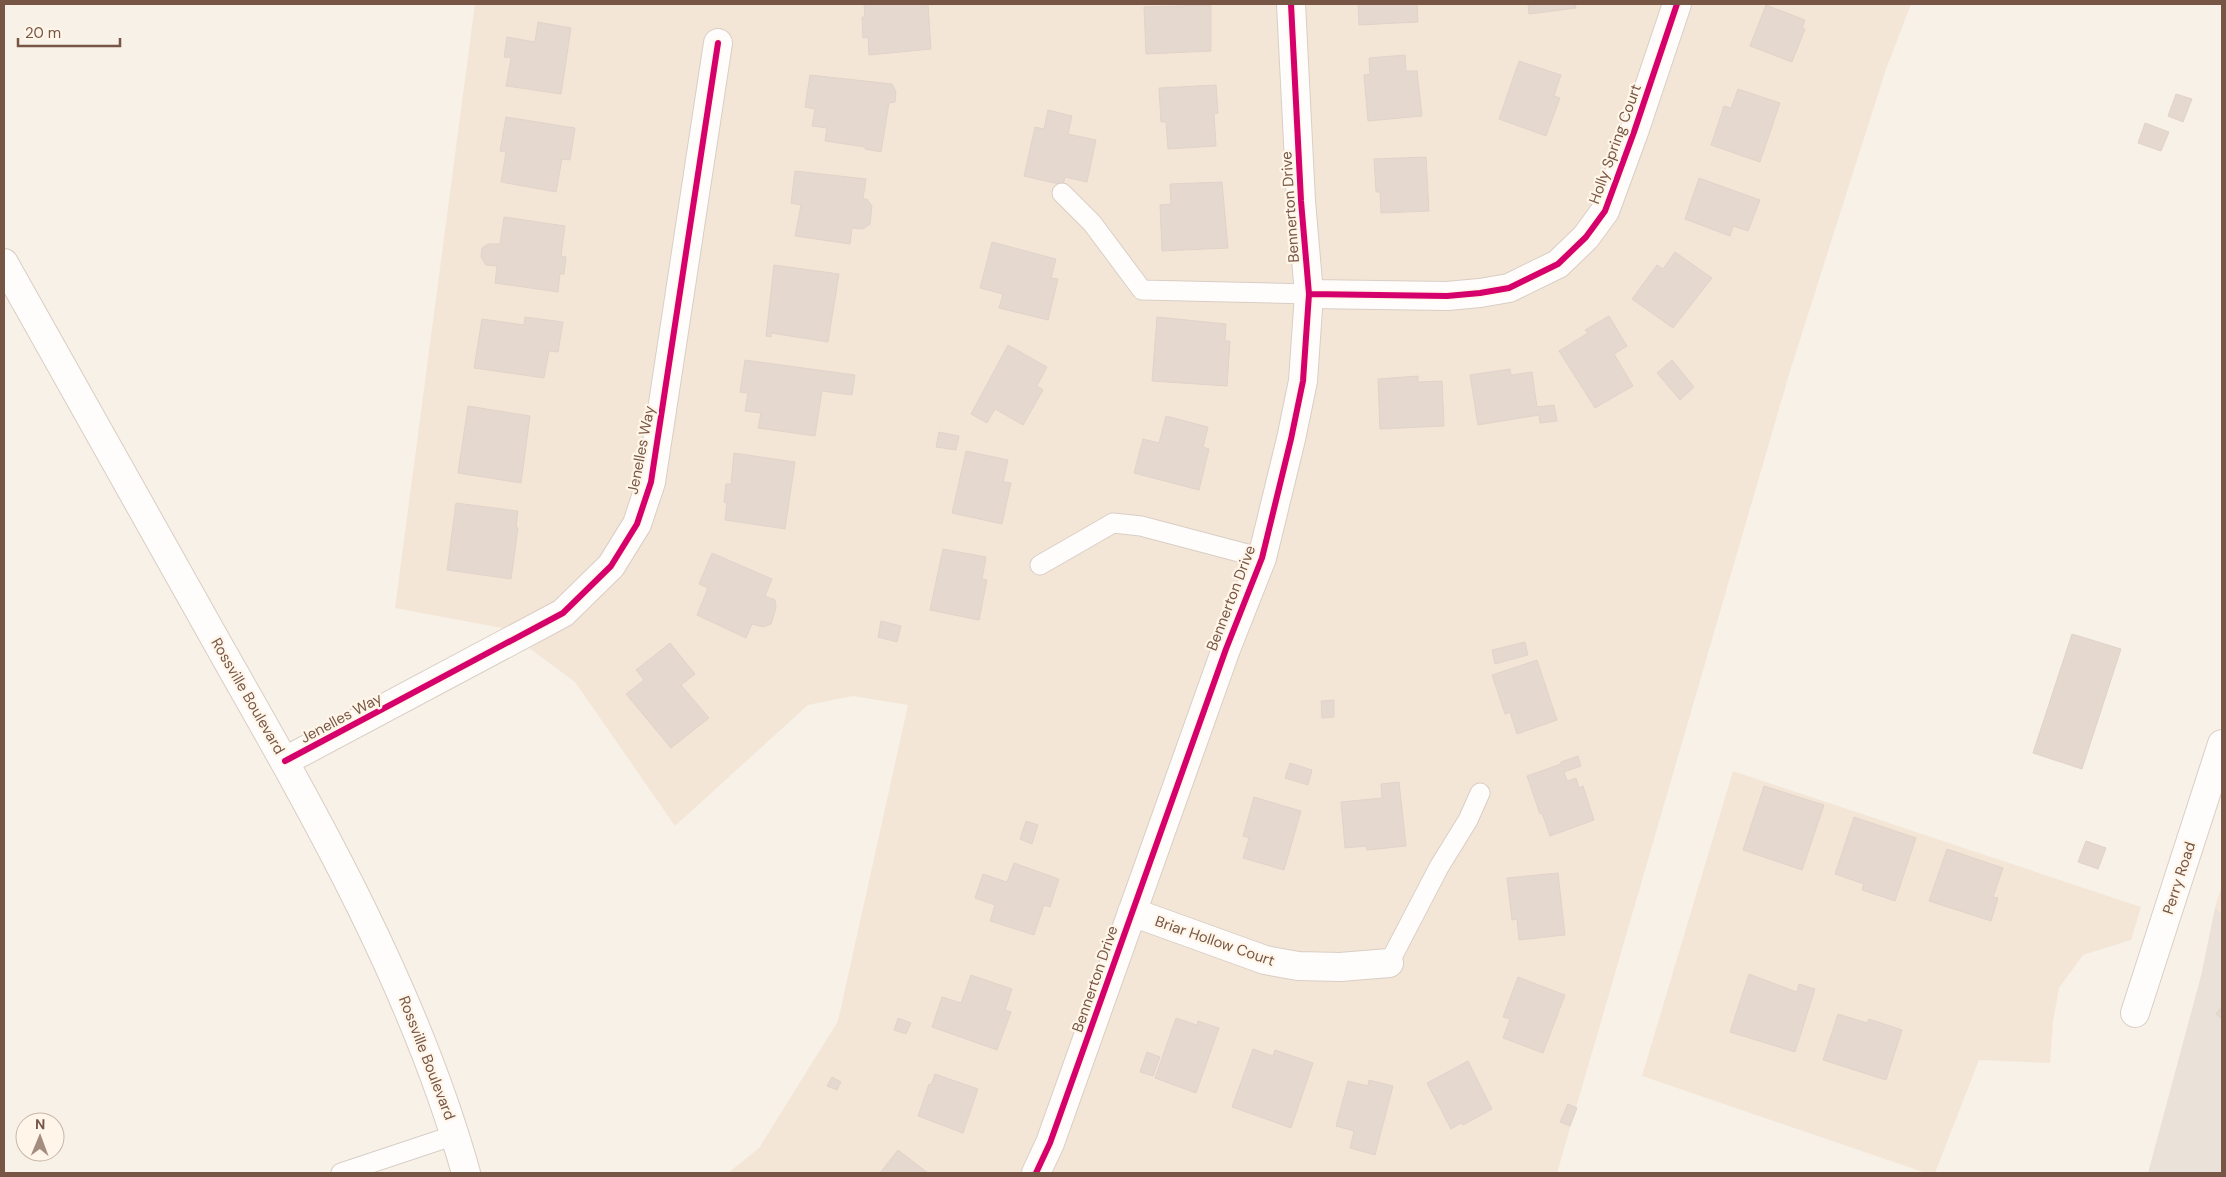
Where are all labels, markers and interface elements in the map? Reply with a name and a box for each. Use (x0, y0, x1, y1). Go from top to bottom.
scale bar (18, 15, 120, 47)
text: 20 m (25, 23, 61, 43)
street label: Holly Spring Court (1584, 81, 1646, 207)
street label: Bennerton Drive (1276, 151, 1304, 263)
street label: Jenelles Way (623, 403, 660, 496)
street label: Bennerton Drive (1202, 542, 1260, 654)
street label: Rossville Boulevard (207, 634, 289, 758)
street label: Jenelles Way (297, 688, 386, 748)
street label: Perry Road (2158, 839, 2200, 917)
street label: Briar Hollow Court (1152, 911, 1278, 971)
street label: Bennerton Drive (1067, 923, 1123, 1035)
street label: Rossville Boulevard (394, 993, 460, 1123)
north arrow (15, 1112, 65, 1162)
text: N (35, 1115, 45, 1133)

